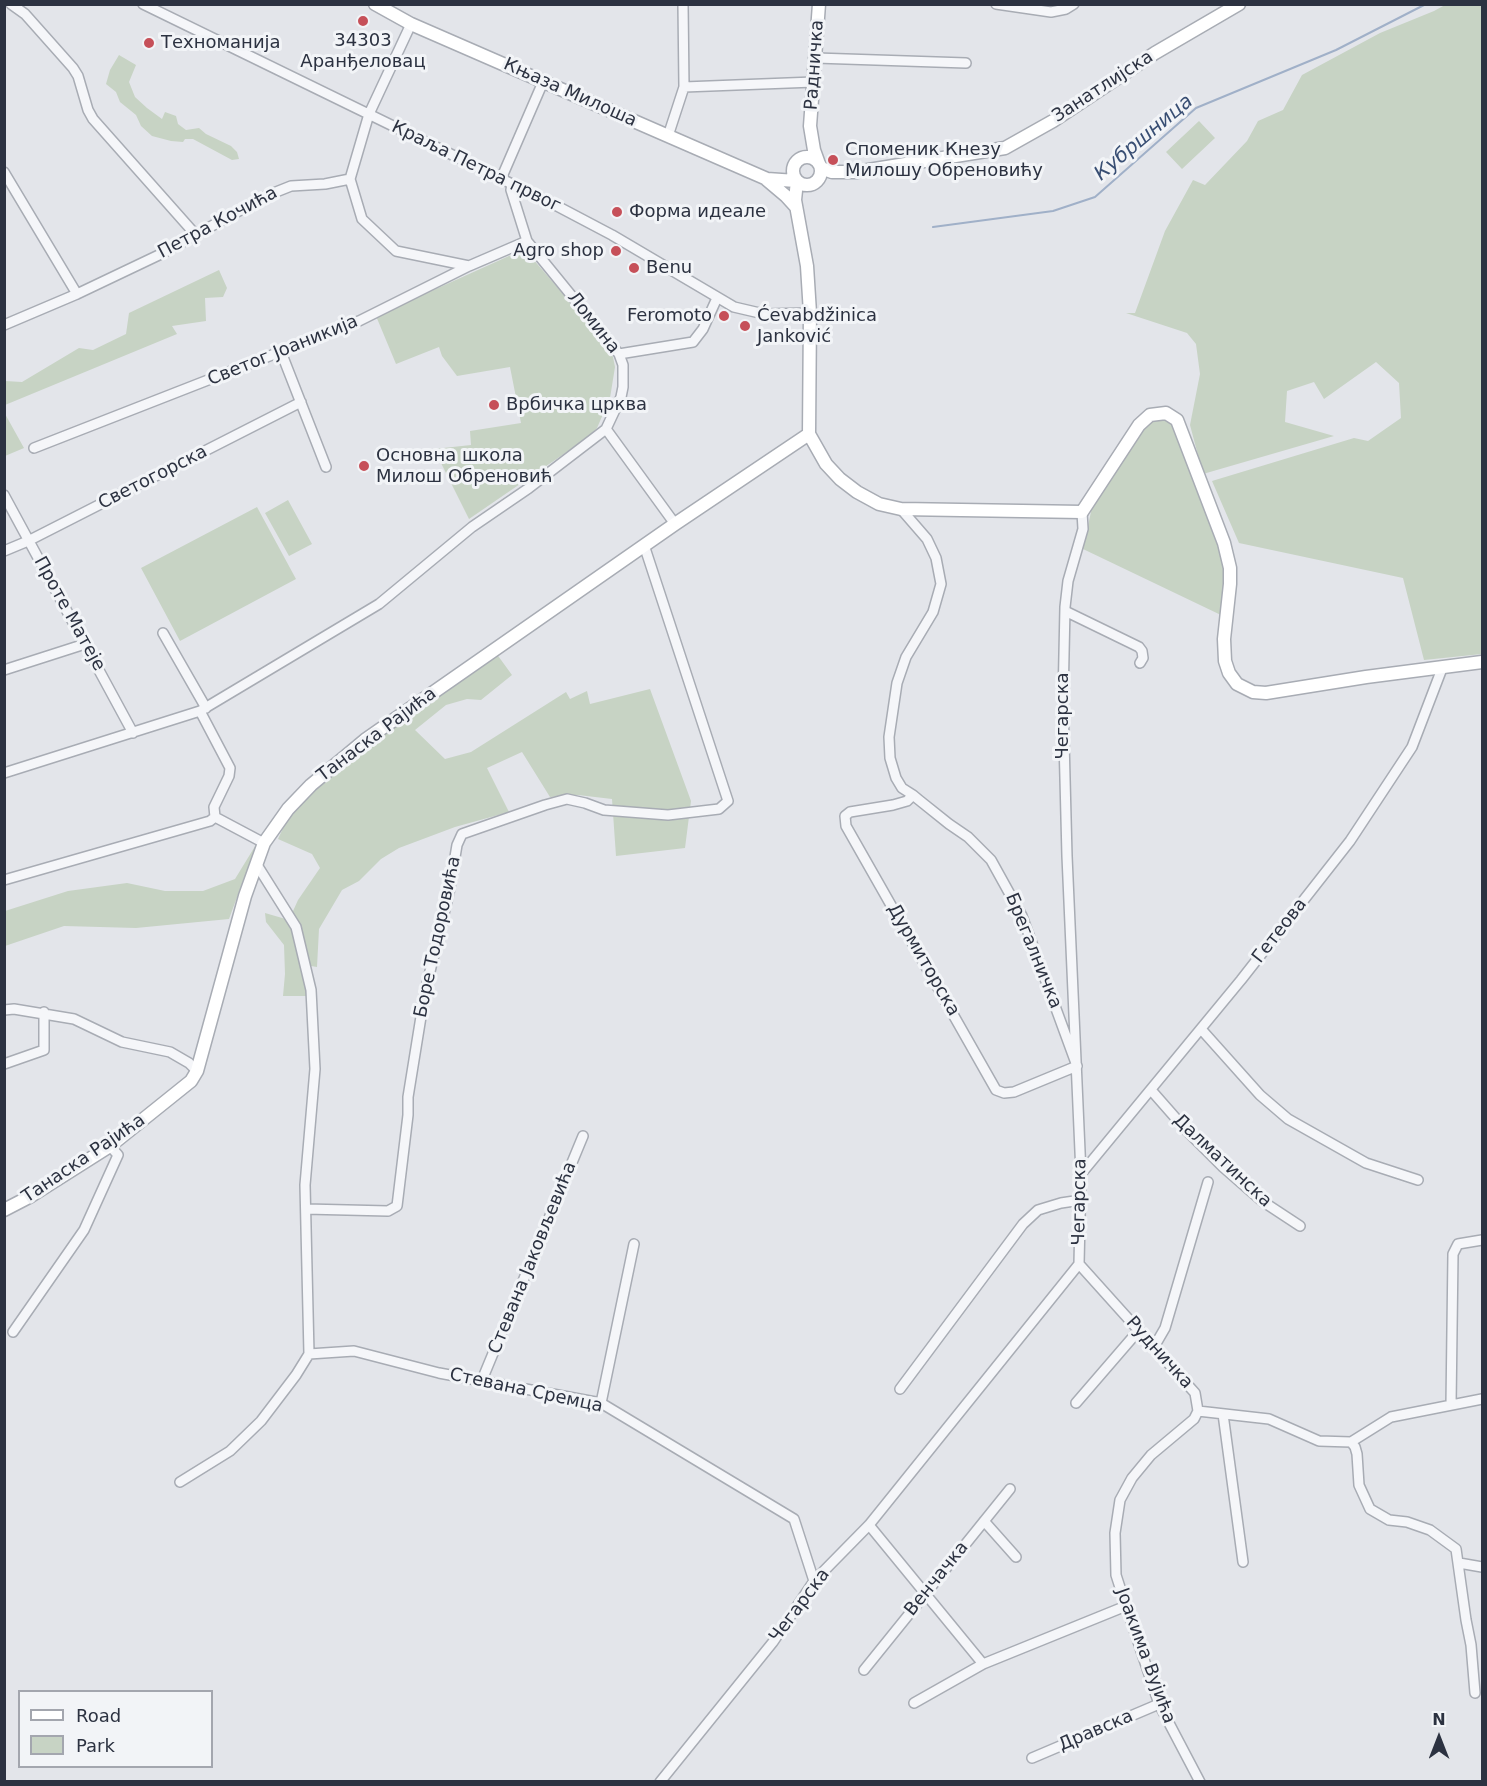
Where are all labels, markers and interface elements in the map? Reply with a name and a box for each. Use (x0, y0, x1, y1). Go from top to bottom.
marker: 34303 Аранђеловац (356, 14, 370, 28)
street label: Радничка (801, 19, 829, 111)
place label: 34303 Аранђеловац (300, 30, 426, 72)
place label: Техноманија (161, 32, 281, 54)
marker: Техноманија (142, 36, 156, 50)
street label: Занатлијска (1049, 46, 1157, 128)
street label: Књаза Милоша (500, 54, 640, 132)
water label: Кубршница (1090, 90, 1198, 186)
street label: Краља Петра првог (388, 117, 564, 217)
place label: Споменик Кнезу Милошу Обреновићу (845, 139, 1043, 182)
marker: Споменик Кнезу Милошу Обреновићу (826, 153, 840, 167)
street label: Петра Кочића (155, 182, 281, 264)
place label: Форма идеале (629, 201, 766, 223)
marker: Форма идеале (610, 205, 624, 219)
place label: Agro shop (513, 240, 604, 262)
marker: Agro shop (609, 244, 623, 258)
place label: Benu (646, 257, 692, 279)
marker: Benu (627, 261, 641, 275)
street label: Ломина (562, 288, 624, 358)
place label: Feromoto (627, 305, 712, 327)
place label: Ćevabdžinica Janković (757, 305, 877, 348)
marker: Feromoto (717, 309, 731, 323)
street label: Светог Јоаникија (205, 311, 361, 391)
marker: Ćevabdžinica Janković (738, 319, 752, 333)
place label: Врбичка црква (506, 394, 647, 416)
marker: Врбичка црква (487, 398, 501, 412)
street label: Светогорска (95, 441, 211, 515)
place label: Основна школа Милош Обреновић (376, 445, 553, 488)
marker: Основна школа Милош Обреновић (357, 459, 371, 473)
street label: Проте Матеје (29, 553, 109, 675)
street label: Чегарска (1052, 672, 1074, 760)
street label: Танаска Рајића (313, 683, 441, 787)
street label: Боре Тодоровића (410, 854, 466, 1020)
street label: Брегалничка (1000, 890, 1066, 1012)
street label: Гетеова (1248, 894, 1312, 968)
street label: Дурмиторска (882, 900, 964, 1020)
street label: Танаска Рајића (18, 1110, 150, 1208)
street label: Далматинска (1168, 1110, 1276, 1212)
street label: Чегарска (1068, 1158, 1092, 1246)
street label: Стевана Јаковљевића (484, 1159, 582, 1357)
street label: Рудничка (1121, 1312, 1197, 1394)
street label: Стевана Сремца (447, 1364, 605, 1418)
street label: Венчачка (900, 1537, 974, 1621)
street label: Чегарска (765, 1565, 835, 1647)
street label: Јоакима Вујића (1110, 1585, 1180, 1727)
legend (18, 1690, 213, 1768)
text: Road (76, 1705, 121, 1726)
street label: Дравска (1055, 1706, 1137, 1756)
north arrow (1409, 1708, 1469, 1768)
text: N (1432, 1710, 1446, 1729)
text: Park (76, 1735, 115, 1756)

